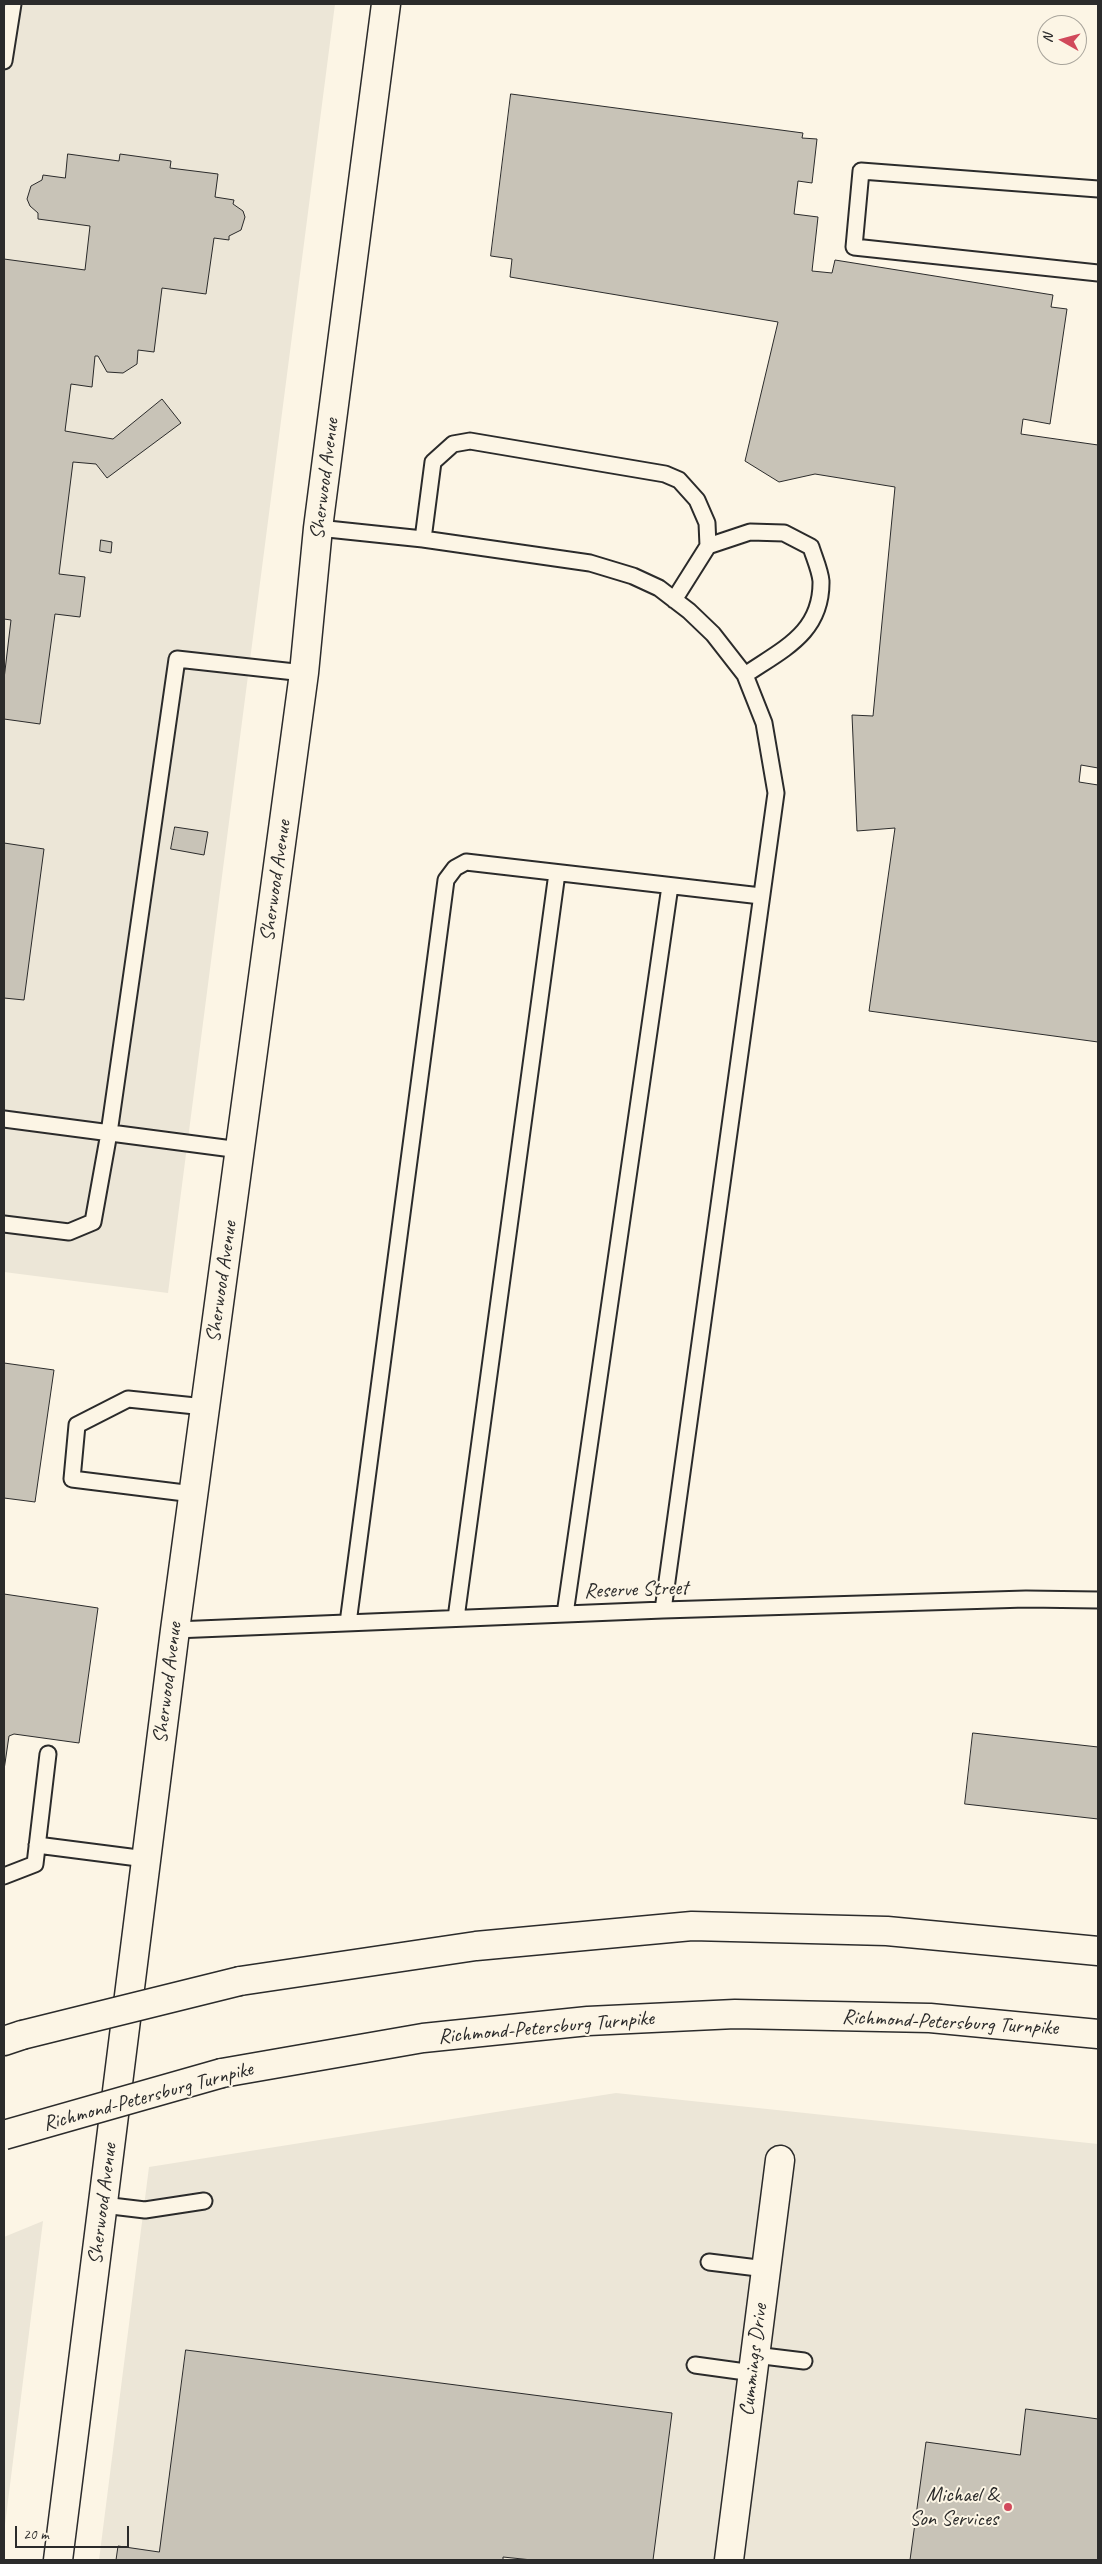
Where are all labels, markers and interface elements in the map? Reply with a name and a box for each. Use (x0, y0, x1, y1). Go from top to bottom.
north arrow (1037, 15, 1087, 65)
text: N (1039, 33, 1057, 44)
street label: Sherwood Avenue (305, 417, 345, 541)
street label: Sherwood Avenue (255, 819, 297, 943)
street label: Sherwood Avenue (201, 1220, 243, 1344)
street label: Reserve Street (584, 1576, 688, 1604)
street label: Sherwood Avenue (148, 1621, 188, 1745)
street label: Richmond-Petersburg Turnpike (841, 2005, 1059, 2041)
street label: Richmond-Petersburg Turnpike (437, 2006, 655, 2050)
street label: Richmond-Petersburg Turnpike (40, 2057, 256, 2137)
street label: Sherwood Avenue (83, 2142, 123, 2266)
street label: Cummings Drive (735, 2302, 773, 2418)
place label: Michael & Son Services (909, 2482, 998, 2532)
marker: Michael & Son Services (1002, 2501, 1014, 2513)
scale bar (18, 2516, 131, 2548)
text: 20 m (23, 2525, 49, 2544)

